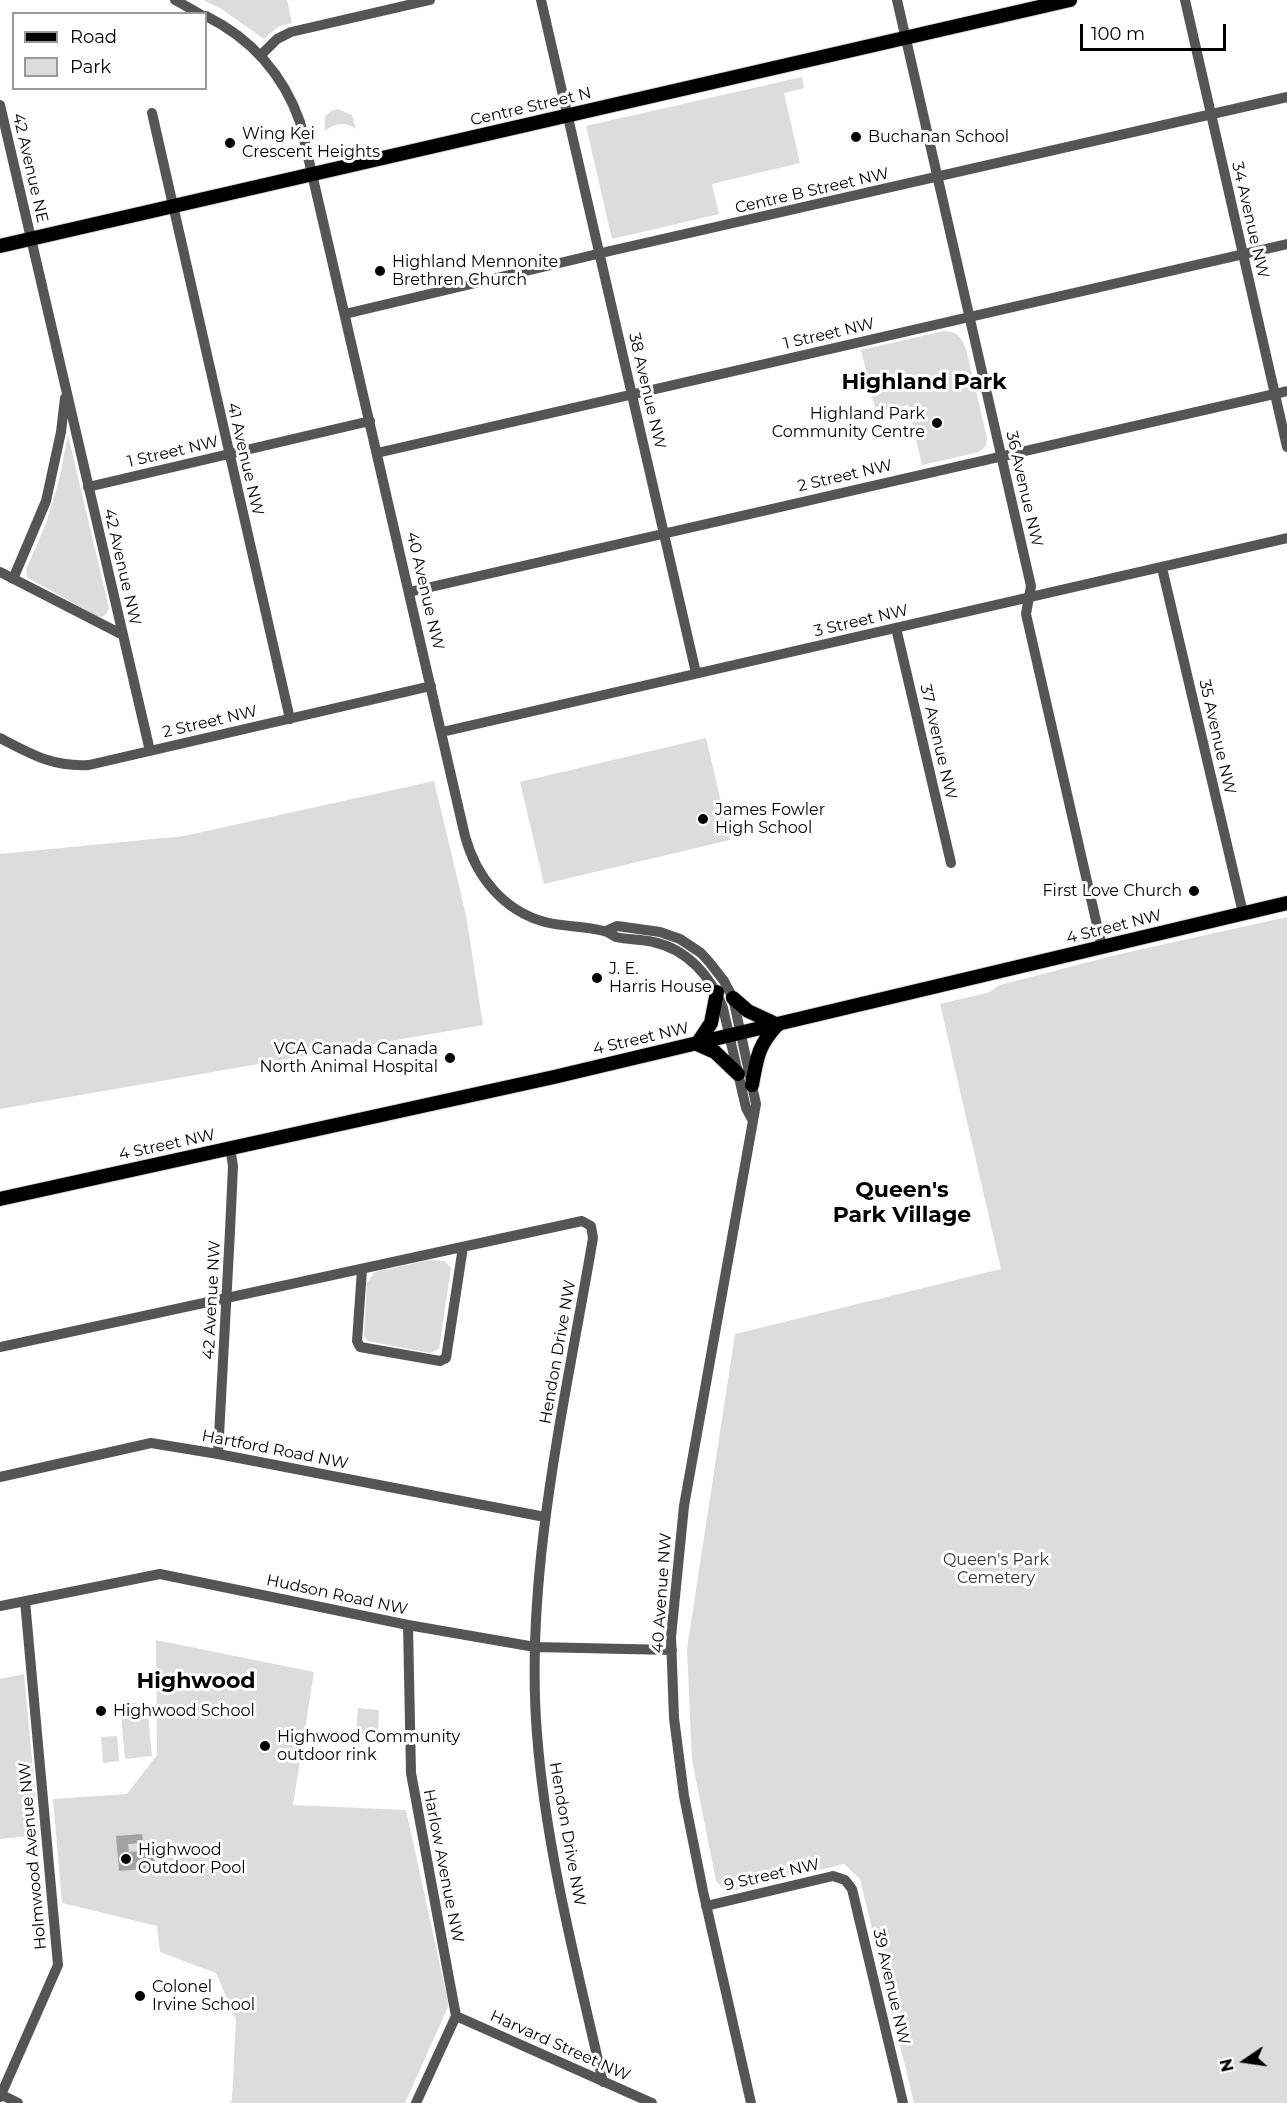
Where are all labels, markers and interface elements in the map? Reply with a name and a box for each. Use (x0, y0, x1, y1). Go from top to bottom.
legend (12, 12, 207, 90)
scale bar (1083, 12, 1228, 50)
text: 100 m (1091, 23, 1145, 45)
text: Road (70, 26, 117, 48)
text: Park (70, 56, 111, 78)
street label: Centre Street N (469, 84, 593, 130)
street label: 42 Avenue NE (8, 111, 52, 225)
place label: Wing Kei Crescent Heights (242, 124, 380, 162)
place label: Buchanan School (868, 127, 1009, 147)
marker: Buchanan School (849, 130, 863, 144)
marker: Wing Kei Crescent Heights (223, 136, 237, 150)
street label: 34 Avenue NW (1227, 160, 1273, 280)
street label: Centre B Street NW (733, 164, 891, 218)
place label: Highland Mennonite Brethren Church (392, 252, 558, 290)
marker: Highland Mennonite Brethren Church (373, 264, 387, 278)
street label: 1 Street NW (781, 314, 877, 354)
street label: 38 Avenue NW (624, 331, 670, 451)
district label: Highland Park (841, 370, 1007, 396)
street label: 41 Avenue NW (223, 401, 267, 517)
place label: Highland Park Community Centre (772, 404, 925, 442)
marker: Highland Park Community Centre (930, 416, 944, 430)
street label: 36 Avenue NW (1001, 429, 1047, 549)
street label: 1 Street NW (125, 432, 221, 472)
street label: 2 Street NW (796, 456, 894, 496)
street label: 42 Avenue NW (99, 507, 145, 627)
street label: 40 Avenue NW (402, 530, 448, 652)
street label: 3 Street NW (812, 601, 910, 641)
street label: 35 Avenue NW (1194, 678, 1240, 796)
street label: 37 Avenue NW (915, 683, 961, 801)
street label: 2 Street NW (161, 702, 259, 742)
place label: James Fowler High School (715, 800, 825, 838)
marker: James Fowler High School (696, 812, 710, 826)
place label: First Love Church (1042, 881, 1182, 901)
marker: First Love Church (1187, 884, 1201, 898)
street label: 4 Street NW (1064, 906, 1164, 948)
place label: J. E. Harris House (609, 959, 712, 997)
marker: J. E. Harris House (590, 971, 604, 985)
street label: 4 Street NW (591, 1019, 691, 1059)
place label: VCA Canada Canada North Animal Hospital (260, 1039, 438, 1077)
marker: VCA Canada Canada North Animal Hospital (443, 1051, 457, 1065)
street label: 4 Street NW (117, 1125, 217, 1165)
district label: Queen's Park Village (833, 1178, 971, 1230)
street label: 42 Avenue NW (199, 1240, 225, 1360)
street label: Hendon Drive NW (536, 1278, 580, 1426)
street label: Hartford Road NW (200, 1426, 350, 1474)
street label: 40 Avenue NW (648, 1532, 676, 1654)
park label: Queen's Park Cemetery (943, 1550, 1049, 1588)
street label: Hudson Road NW (265, 1571, 409, 1619)
district label: Highwood (136, 1669, 256, 1695)
place label: Highwood School (113, 1701, 255, 1721)
marker: Highwood School (94, 1704, 108, 1718)
place label: Highwood Community outdoor rink (277, 1727, 460, 1765)
marker: Highwood Community outdoor rink (258, 1739, 272, 1753)
street label: Hendon Drive NW (545, 1760, 589, 1908)
street label: Holmwood Avenue NW (15, 1761, 51, 1951)
street label: Harlow Avenue NW (419, 1787, 467, 1945)
place label: Highwood Outdoor Pool (138, 1840, 246, 1878)
marker: Highwood Outdoor Pool (119, 1852, 133, 1866)
street label: 9 Street NW (723, 1855, 821, 1895)
street label: 39 Avenue NW (868, 1927, 914, 2047)
place label: Colonel Irvine School (152, 1977, 255, 2015)
marker: Colonel Irvine School (133, 1989, 147, 2003)
street label: Harvard Street NW (487, 2006, 633, 2086)
north arrow (1215, 2031, 1275, 2091)
text: N (1216, 2057, 1238, 2074)

